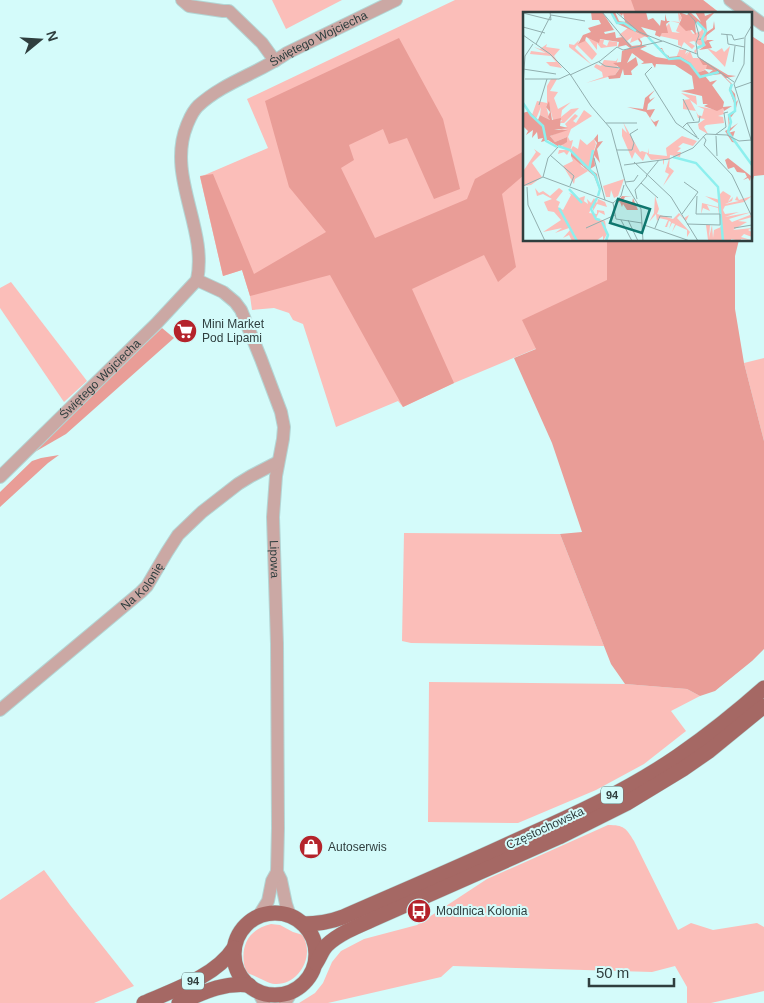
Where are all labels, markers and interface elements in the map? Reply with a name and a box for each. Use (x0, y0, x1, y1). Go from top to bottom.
street label: Świętego Wojciecha (266, 8, 370, 69)
inset map (523, 12, 752, 241)
north arrow (15, 15, 65, 65)
text: N (43, 29, 62, 43)
place label: Mini Market Pod Lipami (202, 317, 265, 345)
supermarket icon: Mini Market Pod Lipami (172, 318, 198, 344)
street label: Świętego Wojciecha (56, 336, 144, 422)
street label: Lipowa (267, 540, 282, 579)
street label: Na Kolonię (118, 560, 166, 613)
road number: 94 (601, 786, 623, 804)
street label: Częstochowska (504, 804, 586, 852)
shop icon: Autoserwis (298, 834, 324, 860)
place label: Autoserwis (328, 840, 387, 854)
bus stop icon: Modlnica Kolonia (406, 898, 432, 924)
place label: Modlnica Kolonia (436, 904, 528, 918)
scale bar (589, 956, 674, 988)
text: 50 m (596, 964, 629, 981)
road number: 94 (182, 972, 204, 989)

